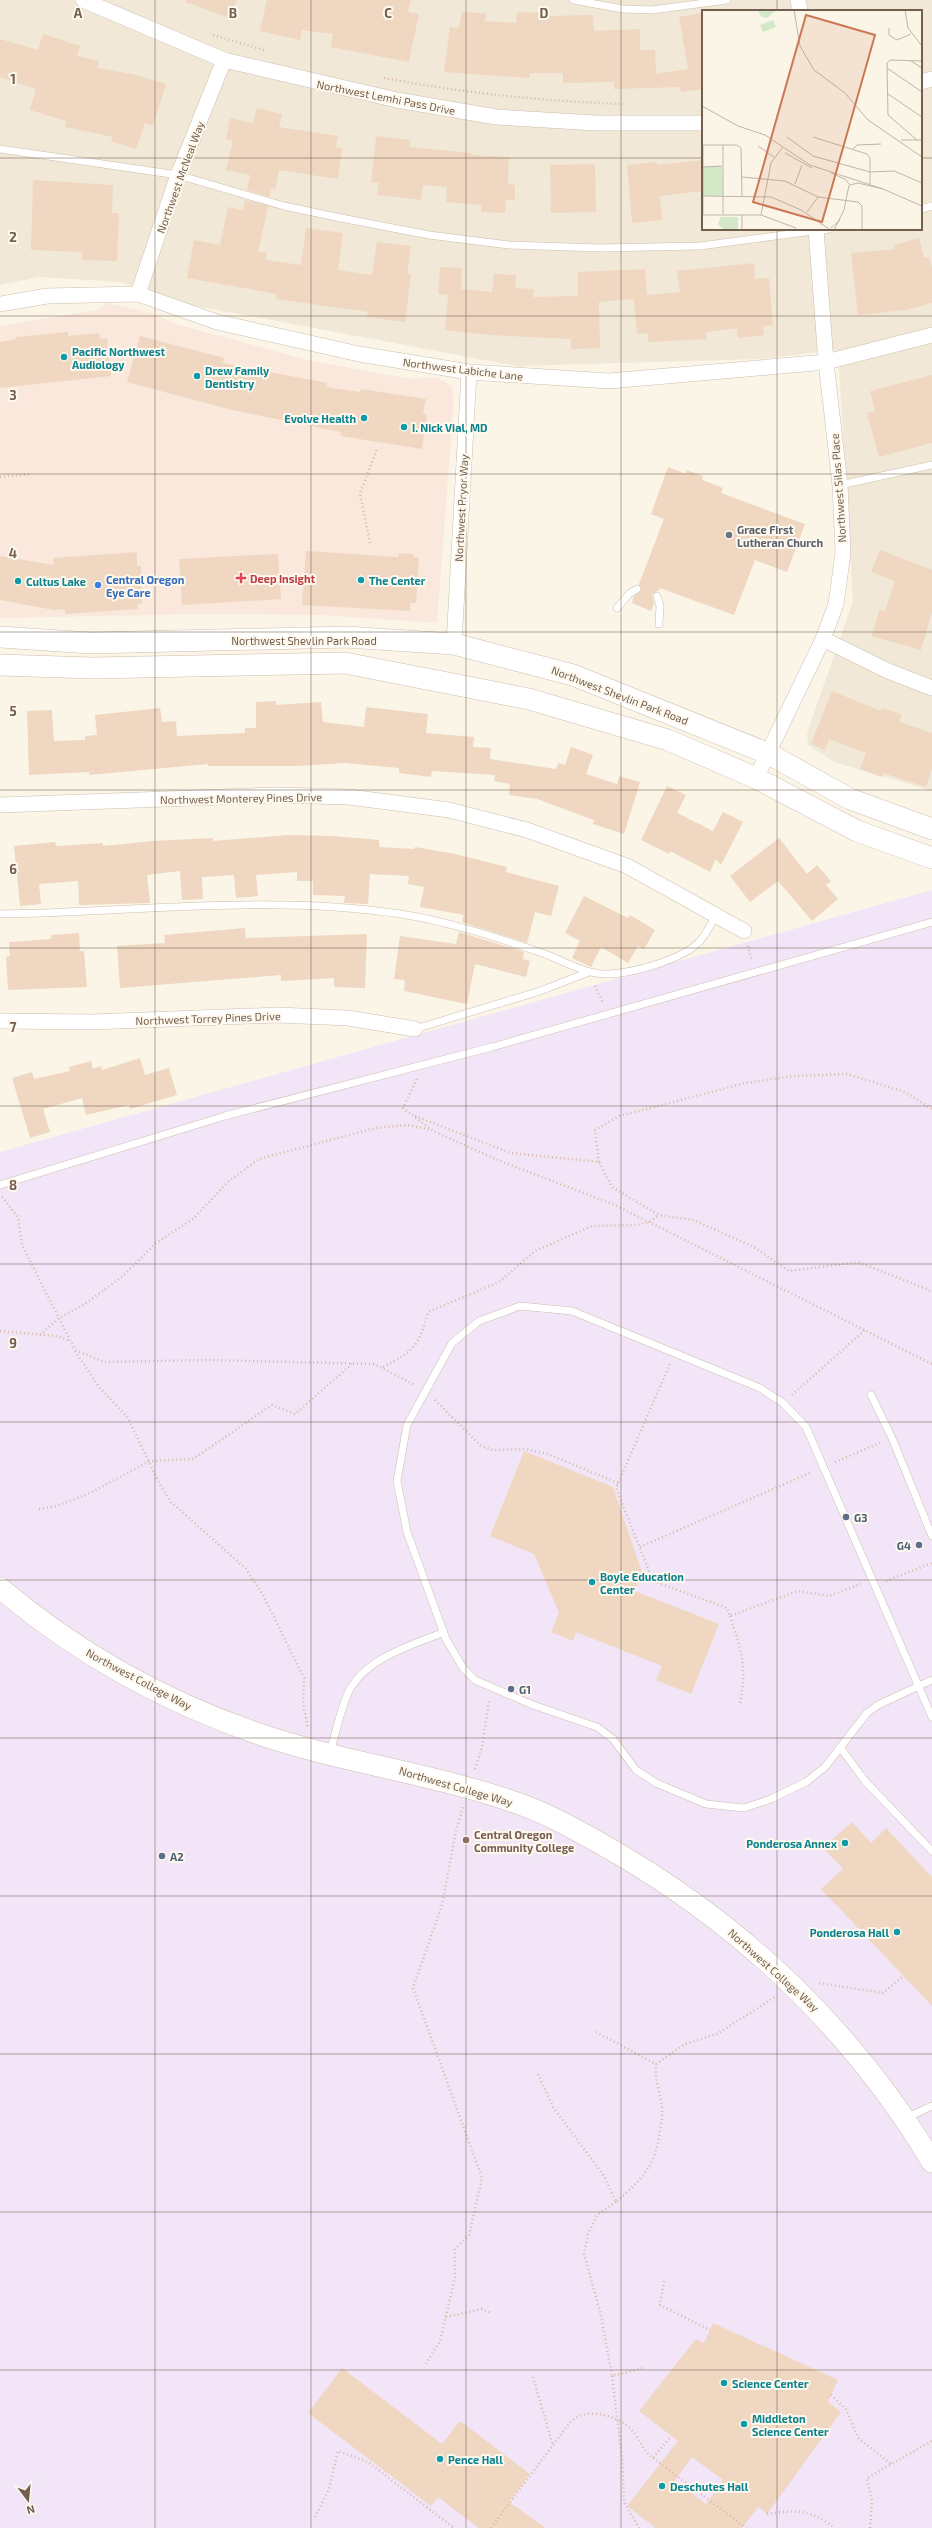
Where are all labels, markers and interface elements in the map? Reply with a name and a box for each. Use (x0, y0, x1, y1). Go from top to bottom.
text: A (74, 5, 83, 21)
text: B (229, 5, 237, 21)
text: C (384, 5, 392, 21)
text: D (540, 5, 549, 21)
inset map (702, 10, 922, 230)
text: 1 (10, 71, 16, 87)
street label: Northwest Lemhi Pass Drive (315, 77, 457, 117)
street label: Northwest McNeal Way (154, 119, 206, 235)
text: 2 (9, 229, 17, 245)
place label: Pacific Northwest Audiology (72, 345, 166, 372)
marker: Pacific Northwest Audiology (59, 352, 69, 362)
street label: Northwest Labiche Lane (402, 355, 524, 383)
place label: Drew Family Dentistry (205, 364, 270, 391)
marker: Drew Family Dentistry (192, 371, 202, 381)
text: 3 (9, 387, 17, 403)
place label: Evolve Health (284, 412, 356, 425)
marker: Evolve Health (359, 413, 369, 423)
place label: I. Nick Vial, MD (412, 421, 488, 434)
marker: I. Nick Vial, MD (399, 422, 409, 432)
street label: Northwest Silas Place (828, 433, 848, 543)
street label: Northwest Pryor Way (452, 454, 470, 562)
place label: Grace First Lutheran Church (737, 523, 823, 549)
marker: Grace First Lutheran Church (724, 530, 734, 540)
text: 4 (9, 545, 17, 561)
marker: Deep Insight (235, 572, 247, 584)
place label: Deep Insight (250, 572, 316, 585)
place label: Central Oregon Eye Care (106, 573, 184, 600)
place label: The Center (369, 574, 426, 587)
place label: Cultus Lake (26, 575, 86, 588)
marker: The Center (356, 575, 366, 585)
marker: Cultus Lake (13, 576, 23, 586)
marker: Central Oregon Eye Care (93, 580, 103, 590)
street label: Northwest Shevlin Park Road (231, 634, 377, 647)
street label: Northwest Shevlin Park Road (550, 663, 690, 727)
text: 5 (9, 703, 17, 719)
street label: Northwest Monterey Pines Drive (160, 790, 322, 806)
text: 6 (9, 861, 17, 877)
street label: Northwest Torrey Pines Drive (135, 1009, 281, 1027)
text: 7 (10, 1019, 17, 1035)
text: 8 (9, 1177, 17, 1193)
text: 9 (9, 1335, 17, 1351)
place label: G3 (854, 1511, 867, 1524)
marker: G3 (841, 1512, 851, 1522)
place label: G4 (897, 1539, 911, 1552)
marker: G4 (914, 1540, 924, 1550)
place label: Boyle Education Center (600, 1570, 684, 1596)
marker: Boyle Education Center (587, 1577, 597, 1587)
street label: Northwest College Way (84, 1646, 194, 1712)
place label: G1 (519, 1683, 531, 1696)
marker: G1 (506, 1684, 516, 1694)
street label: Northwest College Way (398, 1764, 514, 1809)
place label: Central Oregon Community College (474, 1828, 574, 1855)
marker: Central Oregon Community College (461, 1835, 471, 1845)
place label: Ponderosa Annex (746, 1837, 838, 1850)
marker: Ponderosa Annex (840, 1838, 850, 1848)
place label: A2 (170, 1850, 184, 1863)
marker: A2 (157, 1851, 167, 1861)
street label: Northwest College Way (726, 1926, 822, 2014)
place label: Ponderosa Hall (810, 1926, 889, 1939)
marker: Ponderosa Hall (892, 1927, 902, 1937)
place label: Science Center (732, 2377, 809, 2390)
marker: Science Center (719, 2378, 729, 2388)
place label: Middleton Science Center (752, 2412, 829, 2438)
marker: Middleton Science Center (739, 2419, 749, 2429)
place label: Pence Hall (448, 2453, 503, 2466)
marker: Pence Hall (435, 2454, 445, 2464)
north arrow (8, 2480, 48, 2520)
place label: Deschutes Hall (670, 2480, 749, 2493)
marker: Deschutes Hall (657, 2481, 667, 2491)
text: N (25, 2503, 37, 2517)

